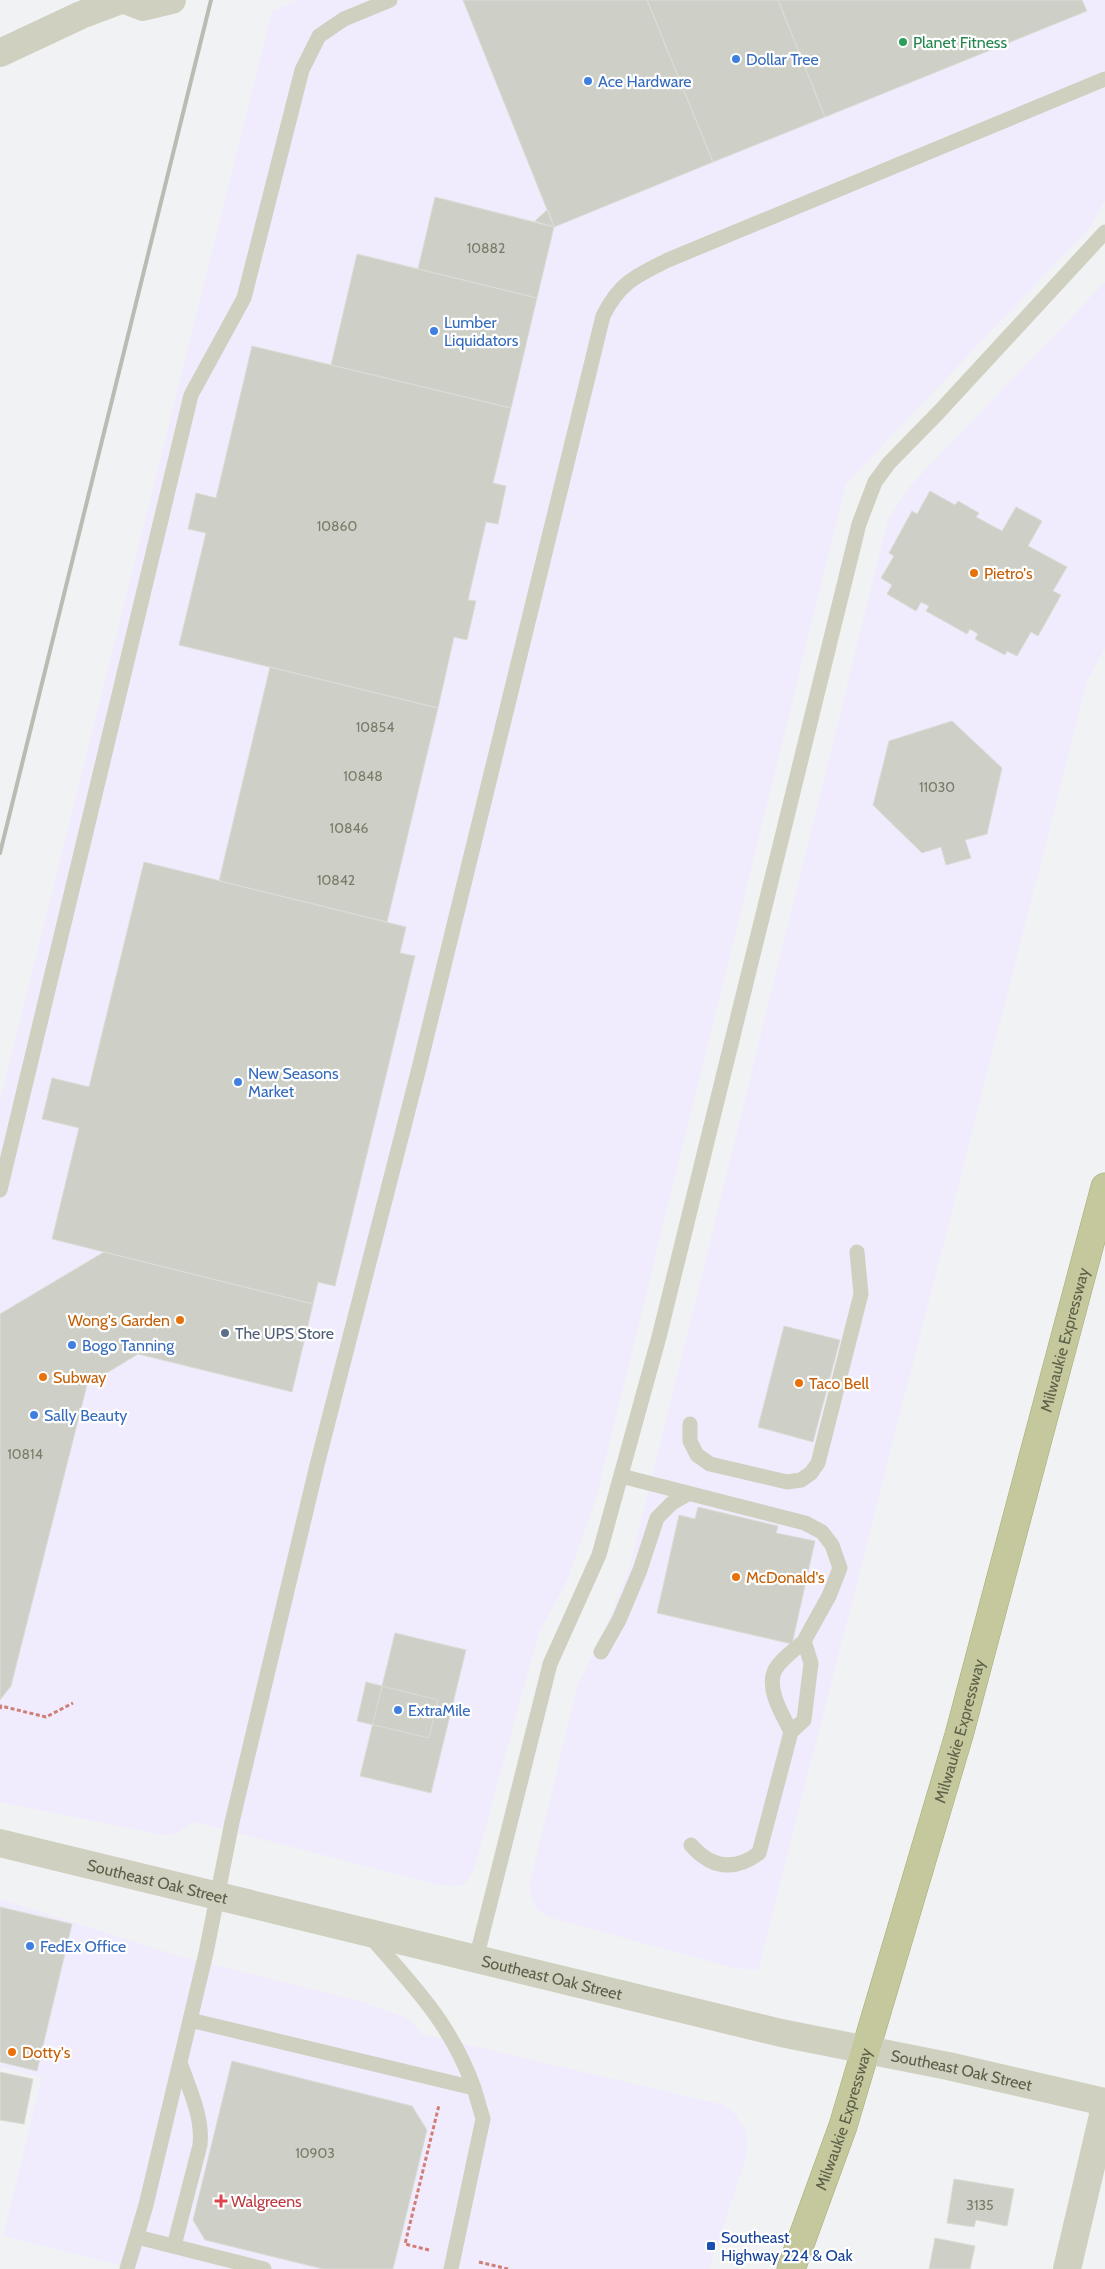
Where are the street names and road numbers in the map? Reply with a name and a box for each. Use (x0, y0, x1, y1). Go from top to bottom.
street label: Milwaukie Expressway (1036, 1266, 1093, 1414)
street label: Milwaukie Expressway (930, 1657, 988, 1805)
street label: Southeast Oak Street (85, 1855, 230, 1908)
street label: Southeast Oak Street (480, 1951, 625, 2004)
street label: Milwaukie Expressway (811, 2045, 875, 2193)
street label: Southeast Oak Street (889, 2045, 1035, 2095)

